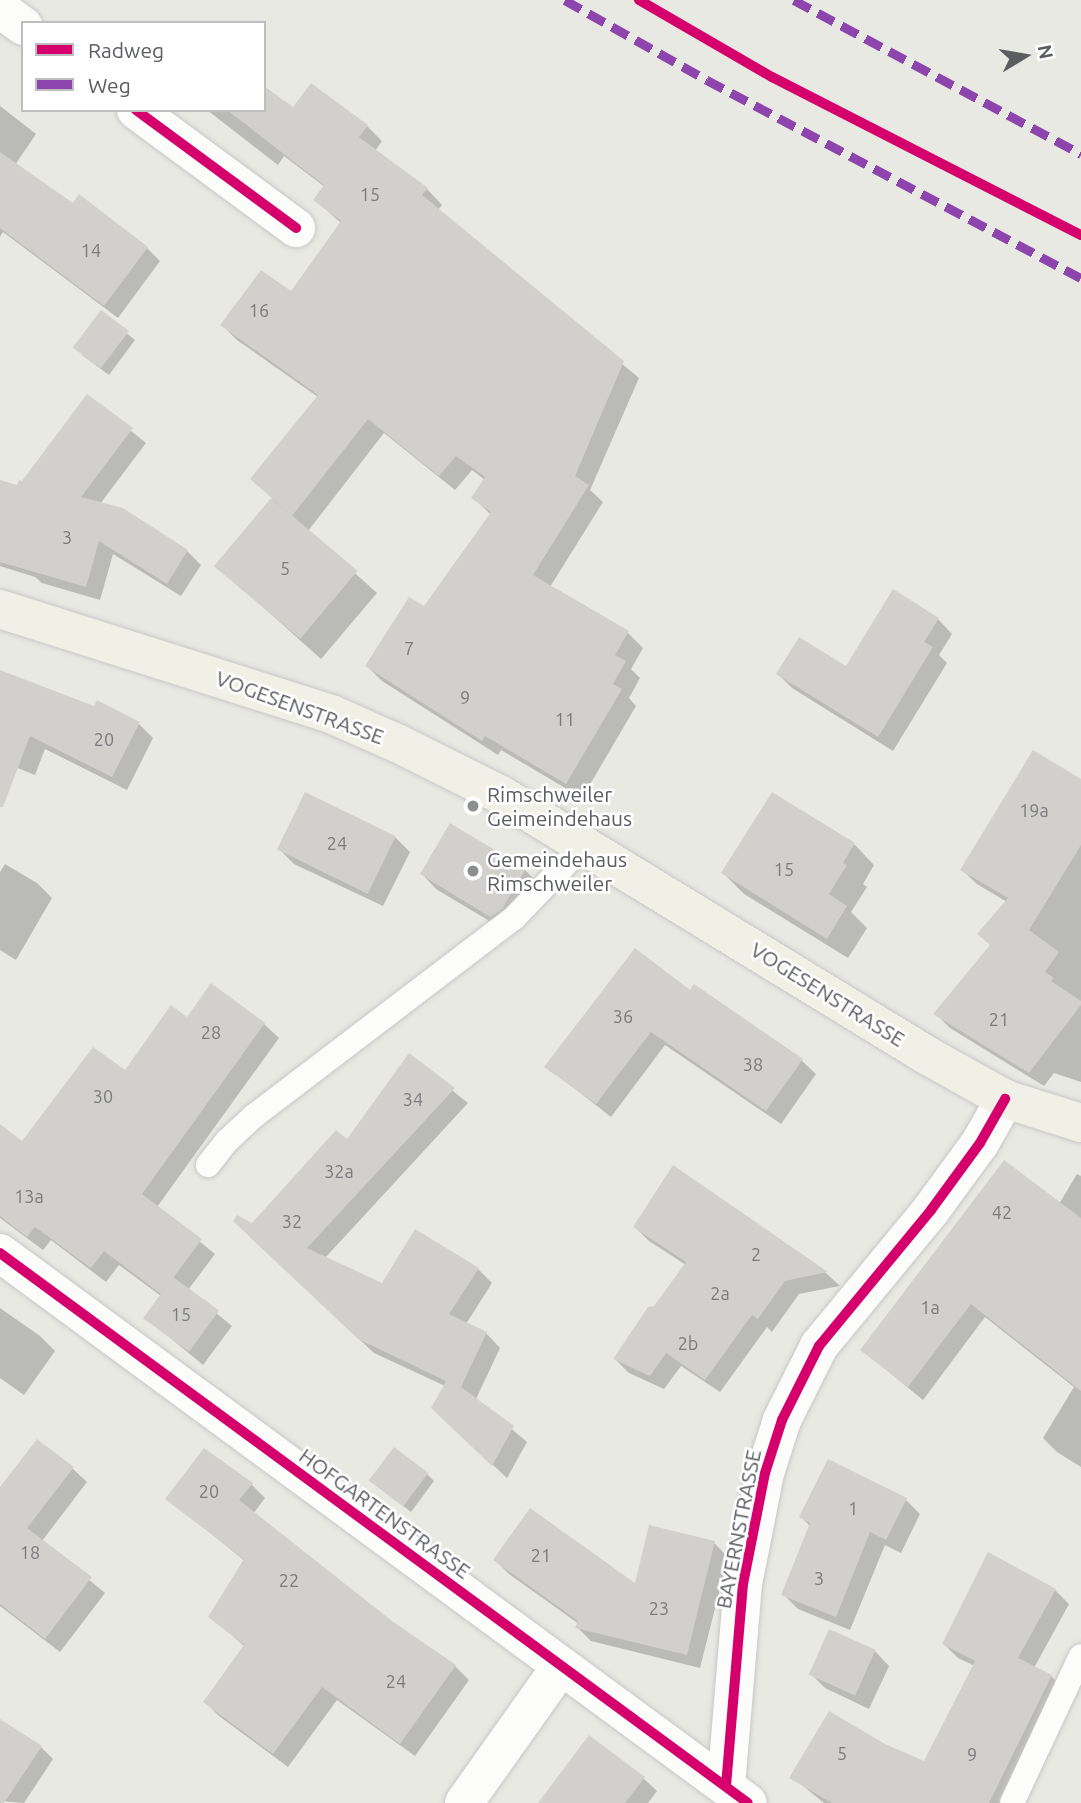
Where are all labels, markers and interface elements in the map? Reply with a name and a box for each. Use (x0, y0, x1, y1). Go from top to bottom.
legend (21, 21, 266, 112)
north arrow (990, 21, 1060, 91)
text: Radweg (88, 38, 164, 62)
text: N (1033, 43, 1058, 61)
text: Weg (88, 73, 131, 97)
house number: 15 (360, 183, 380, 205)
house number: 14 (81, 239, 101, 261)
house number: 16 (249, 299, 269, 321)
house number: 3 (62, 526, 72, 548)
house number: 5 (280, 557, 290, 579)
house number: 7 (404, 637, 414, 659)
street label: VOGESENSTRASSE (213, 665, 387, 749)
house number: 9 (460, 686, 470, 708)
house number: 11 (555, 708, 575, 730)
house number: 20 (94, 728, 114, 750)
place label: Rimschweiler Geimeindehaus (487, 781, 632, 831)
marker: Rimschweiler Geimeindehaus (465, 798, 481, 814)
house number: 19a (1019, 799, 1049, 821)
house number: 24 (327, 832, 347, 854)
place label: Gemeindehaus Rimschweiler (487, 846, 627, 896)
house number: 15 (774, 858, 794, 880)
marker: Gemeindehaus Rimschweiler (465, 863, 481, 879)
street label: VOGESENSTRASSE (746, 936, 910, 1052)
house number: 36 (613, 1005, 633, 1027)
house number: 21 (989, 1008, 1009, 1030)
house number: 28 (201, 1021, 221, 1043)
house number: 38 (743, 1053, 763, 1075)
house number: 30 (93, 1085, 113, 1107)
house number: 34 (403, 1088, 423, 1110)
house number: 32a (324, 1160, 354, 1182)
house number: 13a (14, 1185, 44, 1207)
house number: 42 (992, 1201, 1012, 1223)
house number: 32 (282, 1210, 302, 1232)
house number: 2 (751, 1243, 761, 1265)
house number: 2a (710, 1282, 730, 1304)
house number: 1a (920, 1296, 940, 1318)
house number: 15 (171, 1303, 191, 1325)
house number: 2b (678, 1332, 698, 1354)
street label: HOFGARTENSTRASSE (295, 1443, 475, 1583)
street label: BAYERNSTRASSE (710, 1447, 766, 1611)
house number: 20 (199, 1480, 219, 1502)
house number: 1 (848, 1497, 858, 1519)
house number: 18 (20, 1541, 40, 1563)
house number: 21 (531, 1544, 551, 1566)
house number: 3 (814, 1567, 824, 1589)
house number: 22 (279, 1569, 299, 1591)
house number: 23 (649, 1597, 669, 1619)
house number: 24 (386, 1670, 406, 1692)
house number: 5 (837, 1742, 847, 1764)
house number: 9 (967, 1743, 977, 1765)

